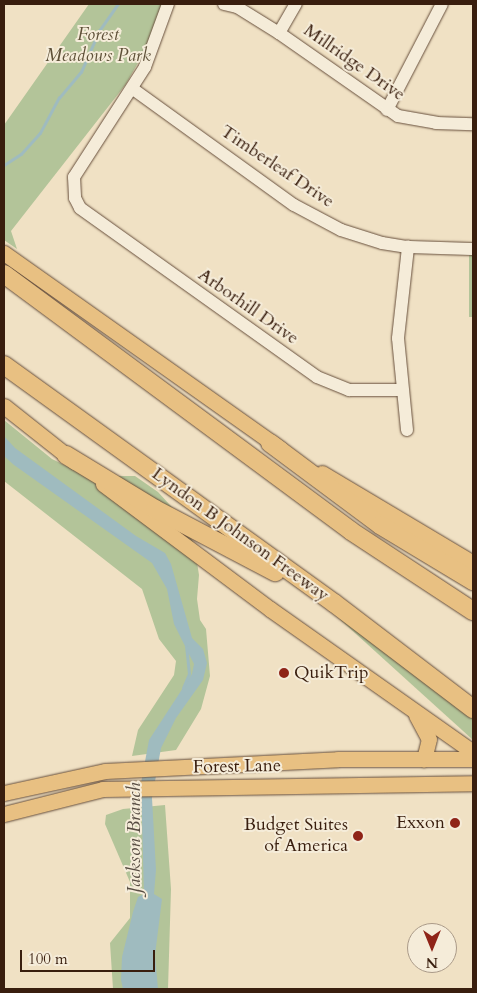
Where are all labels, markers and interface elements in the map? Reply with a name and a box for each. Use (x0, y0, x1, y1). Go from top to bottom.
street label: Millridge Drive (299, 20, 409, 106)
park label: Forest Meadows Park (45, 25, 151, 68)
street label: Timberleaf Drive (216, 121, 338, 213)
street label: Arborhill Drive (194, 264, 302, 350)
street label: Lyndon B Johnson Freeway (147, 463, 333, 607)
place label: QuikTrip (294, 662, 369, 684)
marker: QuikTrip (278, 667, 290, 679)
street label: Forest Lane (193, 755, 281, 779)
water label: Jackson Branch (124, 782, 146, 894)
place label: Exxon (396, 812, 445, 834)
place label: Budget Suites of America (244, 815, 348, 858)
marker: Exxon (449, 817, 461, 829)
marker: Budget Suites of America (352, 830, 364, 842)
north arrow (407, 923, 457, 973)
scale bar (22, 940, 158, 972)
text: 100 m (28, 949, 68, 969)
text: N (426, 953, 438, 972)

